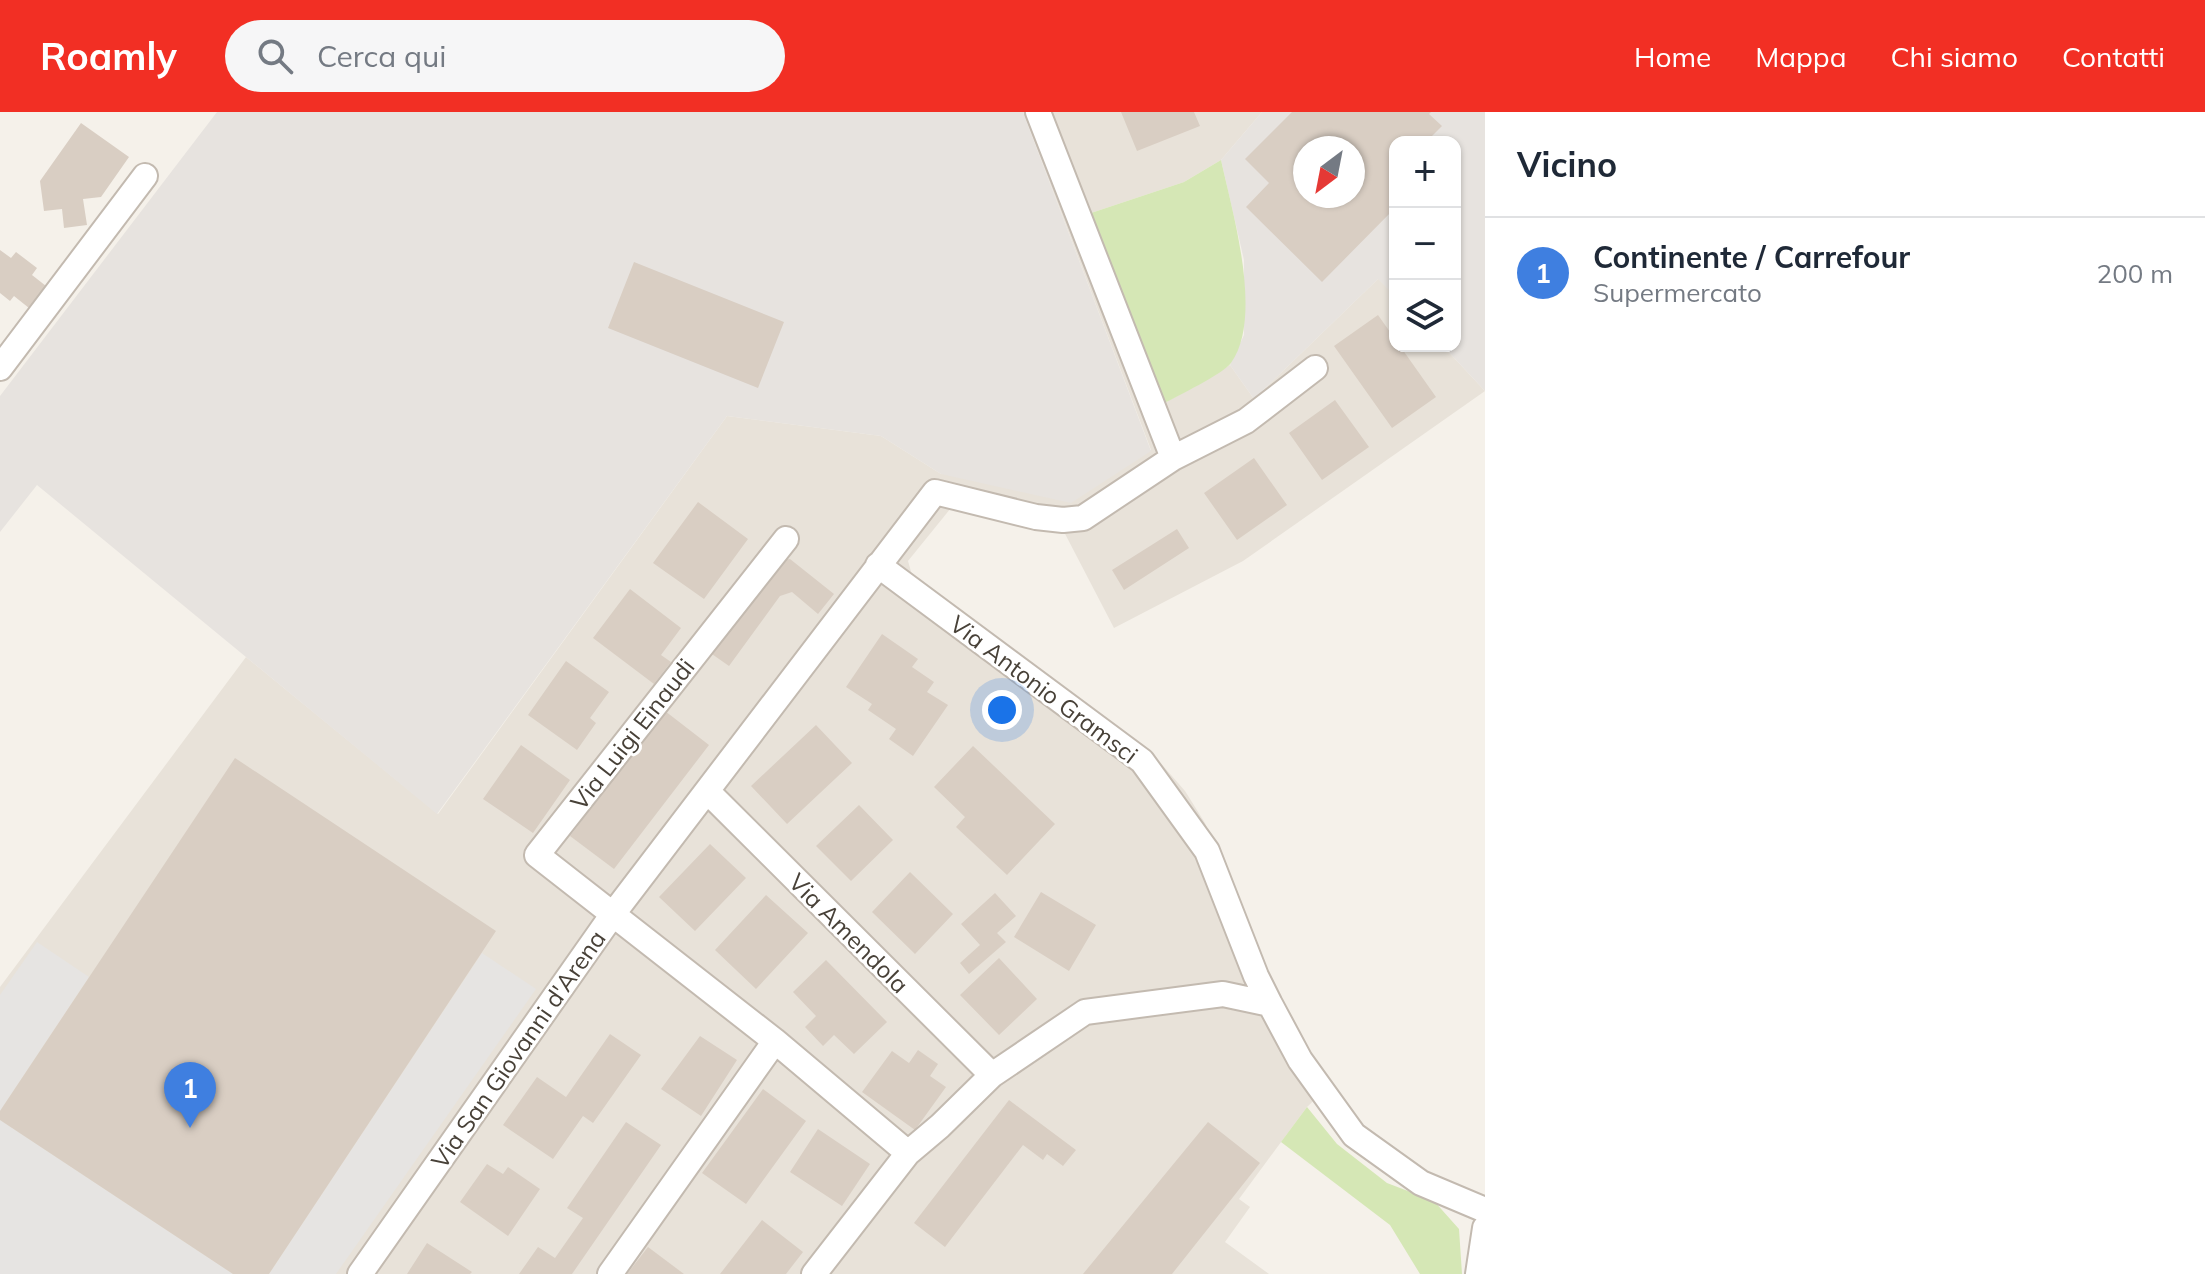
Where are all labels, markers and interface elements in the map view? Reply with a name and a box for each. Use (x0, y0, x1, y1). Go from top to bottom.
search box (225, 20, 785, 92)
text: Roamly (40, 32, 177, 80)
icon: search (253, 34, 297, 78)
text: Cerca qui (317, 37, 446, 75)
text: Home (1634, 39, 1711, 74)
text: Mappa (1755, 39, 1846, 74)
text: Chi siamo (1890, 39, 2018, 74)
text: Contatti (2062, 39, 2165, 74)
north arrow (1293, 136, 1365, 208)
map controls (1389, 136, 1461, 352)
button: + (1389, 136, 1461, 208)
text: Vicino (1517, 143, 1617, 186)
button: − (1389, 208, 1461, 280)
text: Continente / Carrefour (1593, 238, 1910, 276)
text: 1 (1535, 257, 1551, 290)
text: 200 m (2097, 257, 2173, 290)
text: Supermercato (1593, 276, 1762, 309)
button: layers (1389, 280, 1461, 352)
street label: Via Antonio Gramsci (944, 609, 1144, 769)
street label: Via Luigi Einaudi (563, 652, 701, 816)
your location (982, 690, 1022, 730)
street label: Via Amendola (783, 867, 915, 999)
street label: Via San Giovanni d'Arena (424, 924, 612, 1174)
pin: 1 (164, 1062, 216, 1128)

